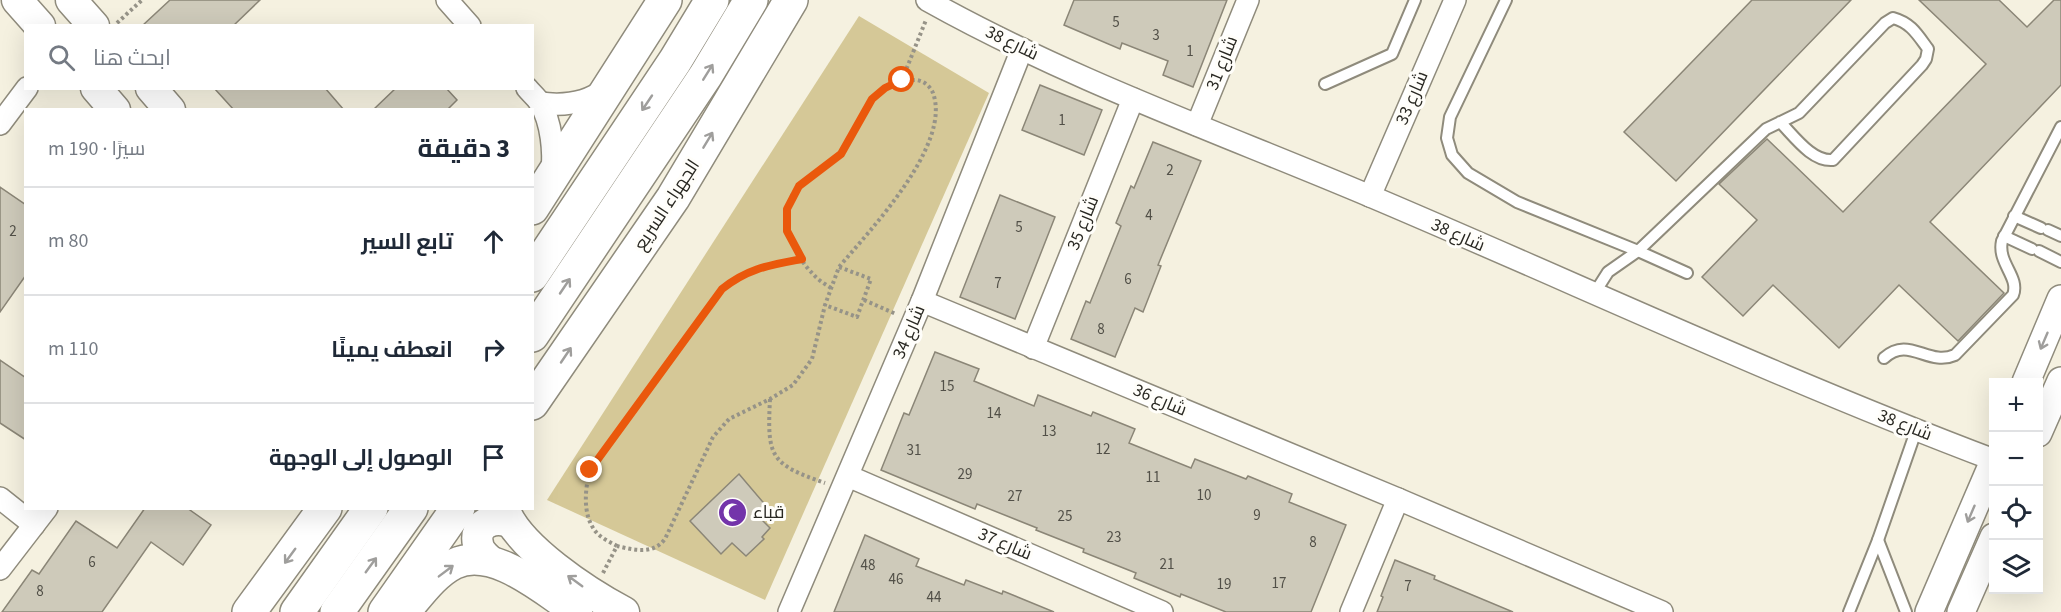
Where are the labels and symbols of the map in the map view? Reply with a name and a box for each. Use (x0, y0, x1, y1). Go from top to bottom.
house number: 5 (1112, 12, 1120, 33)
street label: شارع 38 (981, 19, 1043, 67)
house number: 3 (1152, 25, 1160, 46)
street label: شارع 31 (1200, 32, 1244, 94)
house number: 1 (1186, 41, 1194, 62)
one-way arrow (702, 63, 715, 80)
route start (888, 66, 914, 92)
street label: شارع 33 (1389, 67, 1435, 129)
one-way arrow (641, 94, 653, 111)
house number: 1 (1058, 110, 1066, 131)
one-way arrow (702, 132, 714, 149)
street label: الجهراء السريع (628, 155, 706, 255)
house number: 2 (1166, 160, 1174, 181)
street label: شارع 35 (1061, 192, 1105, 254)
house number: 4 (1145, 205, 1153, 226)
street label: شارع 38 (1427, 212, 1489, 258)
house number: 5 (1015, 217, 1023, 238)
house number: 2 (9, 221, 17, 242)
house number: 6 (1124, 269, 1132, 290)
house number: 7 (994, 273, 1002, 294)
one-way arrow (559, 279, 571, 295)
street label: شارع 34 (886, 301, 932, 363)
house number: 8 (1097, 319, 1105, 340)
one-way arrow (2038, 331, 2049, 349)
one-way arrow (560, 347, 572, 363)
house number: 15 (940, 376, 954, 397)
street label: شارع 36 (1129, 377, 1191, 423)
house number: 14 (987, 403, 1002, 424)
street label: شارع 38 (1874, 403, 1936, 447)
house number: 13 (1042, 421, 1056, 442)
house number: 12 (1096, 439, 1110, 460)
house number: 31 (907, 440, 921, 461)
route end (576, 456, 602, 482)
house number: 29 (958, 464, 972, 485)
house number: 11 (1146, 467, 1160, 488)
house number: 10 (1197, 485, 1211, 506)
house number: 27 (1008, 486, 1022, 507)
mosque icon: قباء (716, 496, 748, 528)
place label: قباء (753, 500, 784, 525)
house number: 9 (1253, 505, 1261, 526)
one-way arrow (1964, 505, 1976, 523)
house number: 25 (1058, 506, 1072, 527)
street label: شارع 37 (974, 521, 1036, 567)
house number: 23 (1107, 527, 1121, 548)
house number: 8 (1309, 532, 1317, 553)
one-way arrow (284, 547, 296, 563)
house number: 6 (88, 552, 96, 573)
house number: 21 (1160, 554, 1174, 575)
house number: 48 (861, 555, 875, 576)
one-way arrow (365, 557, 377, 573)
one-way arrow (437, 564, 453, 577)
house number: 46 (889, 569, 903, 590)
house number: 17 (1272, 573, 1286, 594)
house number: 19 (1217, 574, 1231, 595)
one-way arrow (567, 575, 583, 587)
house number: 7 (1404, 576, 1412, 597)
house number: 8 (36, 581, 44, 602)
house number: 44 (927, 587, 942, 608)

